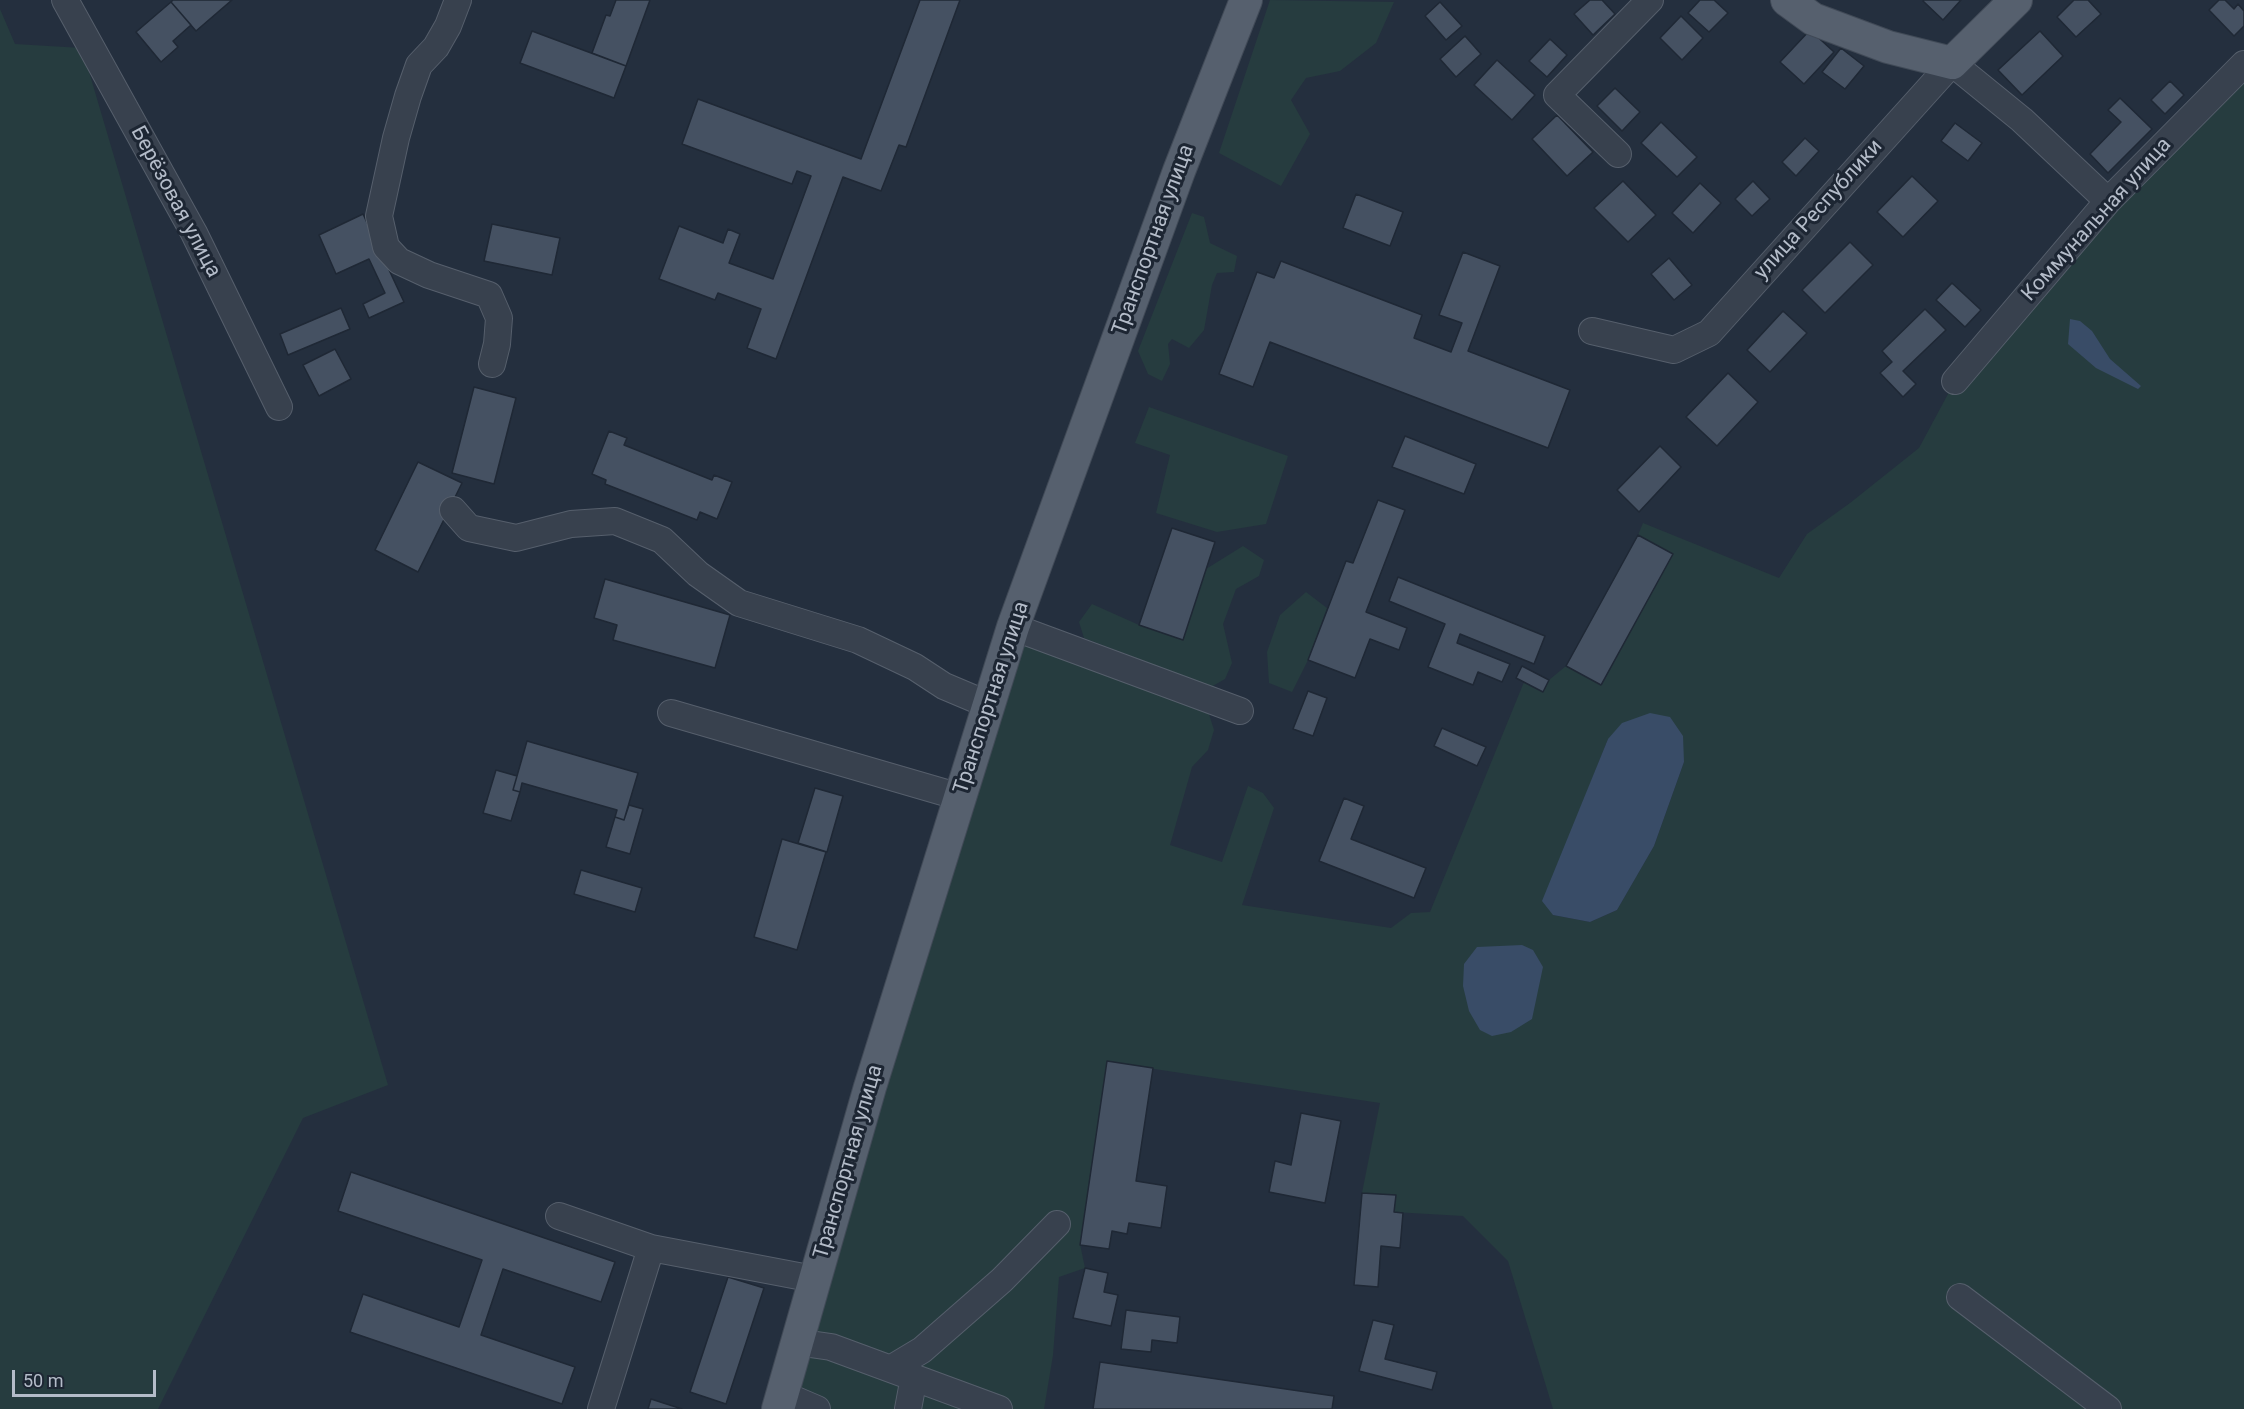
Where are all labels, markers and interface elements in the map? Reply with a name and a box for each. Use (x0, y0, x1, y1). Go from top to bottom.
street label: Берёзовая улица (124, 122, 226, 282)
street label: Коммунальная улица (2017, 133, 2177, 307)
street label: улица Республики (1750, 135, 1888, 285)
street label: Транспортная улица (1108, 141, 1200, 339)
street label: Транспортная улица (949, 599, 1035, 797)
street label: Транспортная улица (809, 1062, 889, 1262)
scale bar (15, 1358, 159, 1396)
text: 50 m (23, 1370, 63, 1391)

